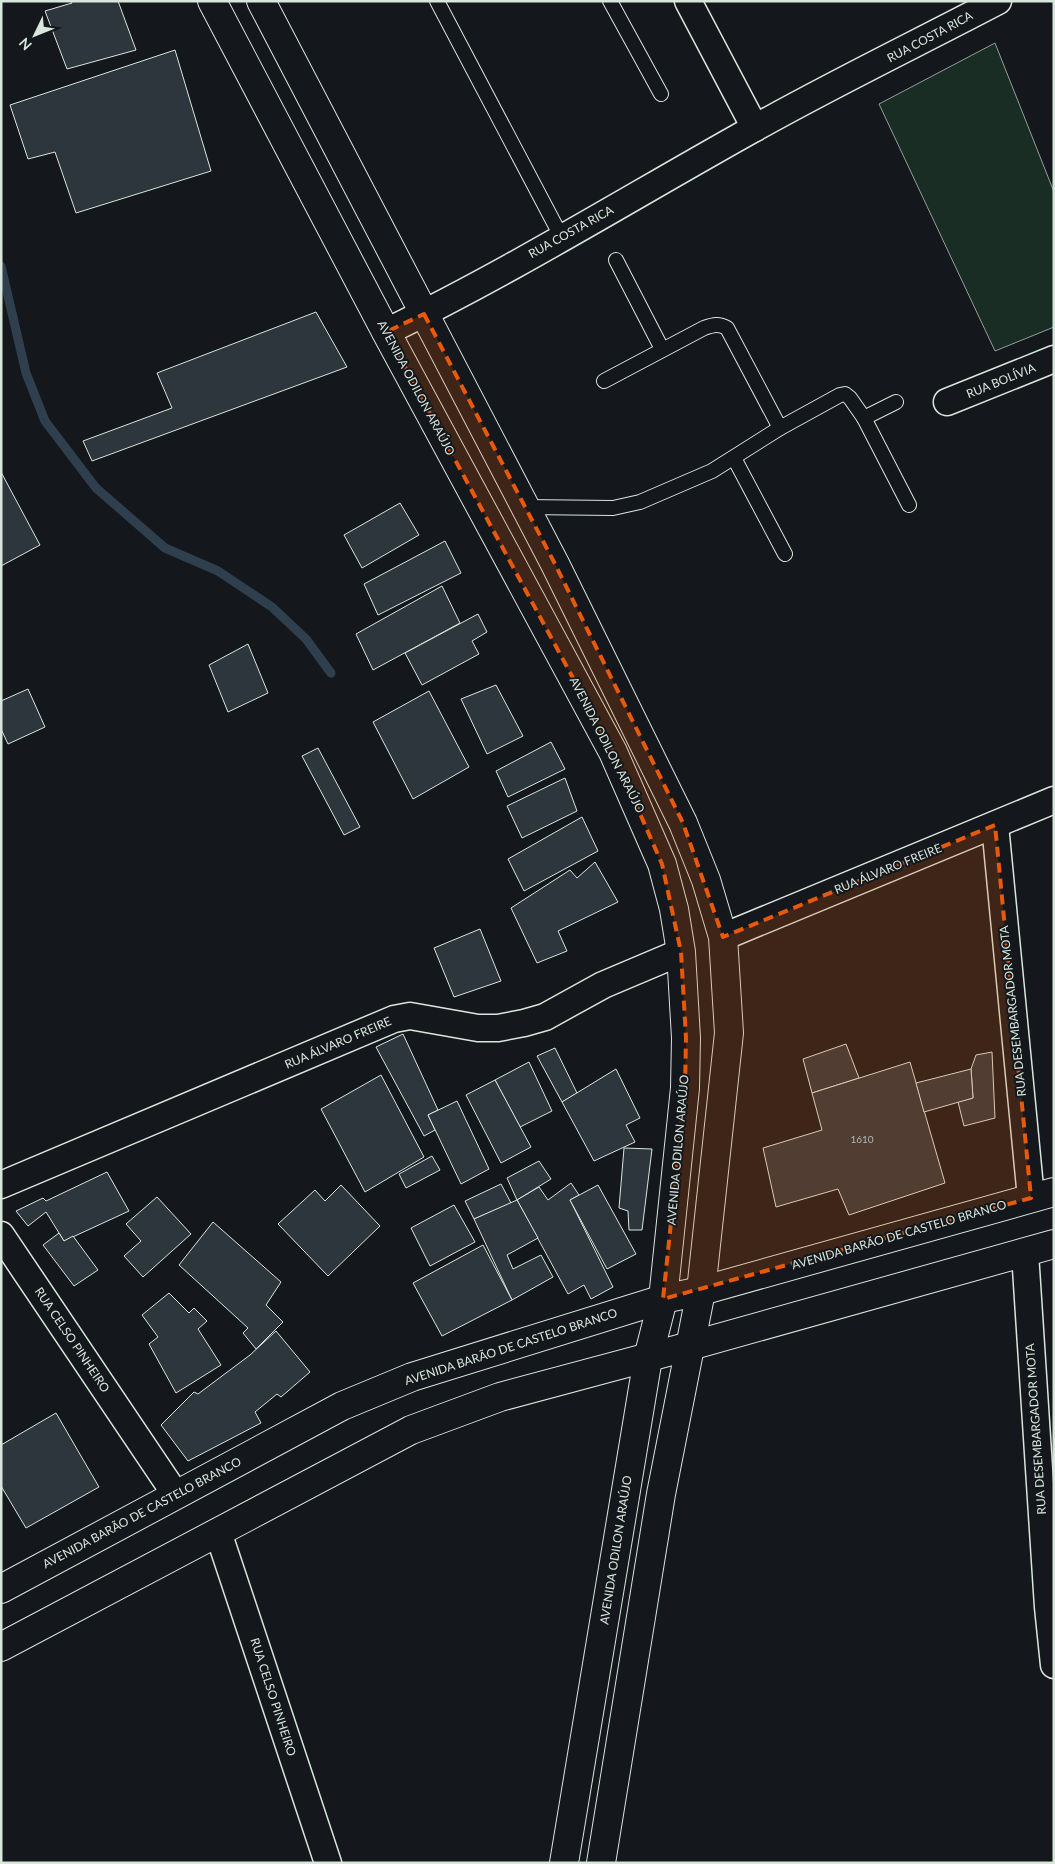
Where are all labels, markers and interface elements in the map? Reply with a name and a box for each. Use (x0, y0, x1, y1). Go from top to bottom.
street label: RUA COSTA RICA (884, 7, 976, 65)
north arrow (10, 10, 60, 60)
text: N (15, 34, 35, 54)
street label: RUA COSTA RICA (526, 202, 617, 261)
street label: AVENIDA ODILON ARAÚJO (374, 318, 459, 458)
street label: RUA BOLÍVIA (964, 360, 1038, 401)
street label: AVENIDA ODILON ARAÚJO (567, 674, 649, 816)
street label: RUA ÁLVARO FREIRE (832, 840, 944, 897)
street label: RUA DESEMBARGADOR MOTA (996, 924, 1029, 1097)
street label: RUA ÁLVARO FREIRE (282, 1013, 393, 1072)
street label: AVENIDA ODILON ARAÚJO (663, 1074, 692, 1226)
house number: 1610 (850, 1133, 874, 1145)
street label: AVENIDA BARÃO DE CASTELO BRANCO (790, 1196, 1008, 1272)
street label: RUA CELSO PINHEIRO (32, 1284, 113, 1395)
street label: AVENIDA BARÃO DE CASTELO BRANCO (403, 1305, 620, 1388)
street label: RUA DESEMBARGADOR MOTA (1022, 1342, 1049, 1515)
street label: AVENIDA BARÃO DE CASTELO BRANCO (40, 1453, 244, 1571)
street label: AVENIDA ODILON ARAÚJO (596, 1474, 635, 1626)
street label: RUA CELSO PINHEIRO (247, 1636, 300, 1758)

